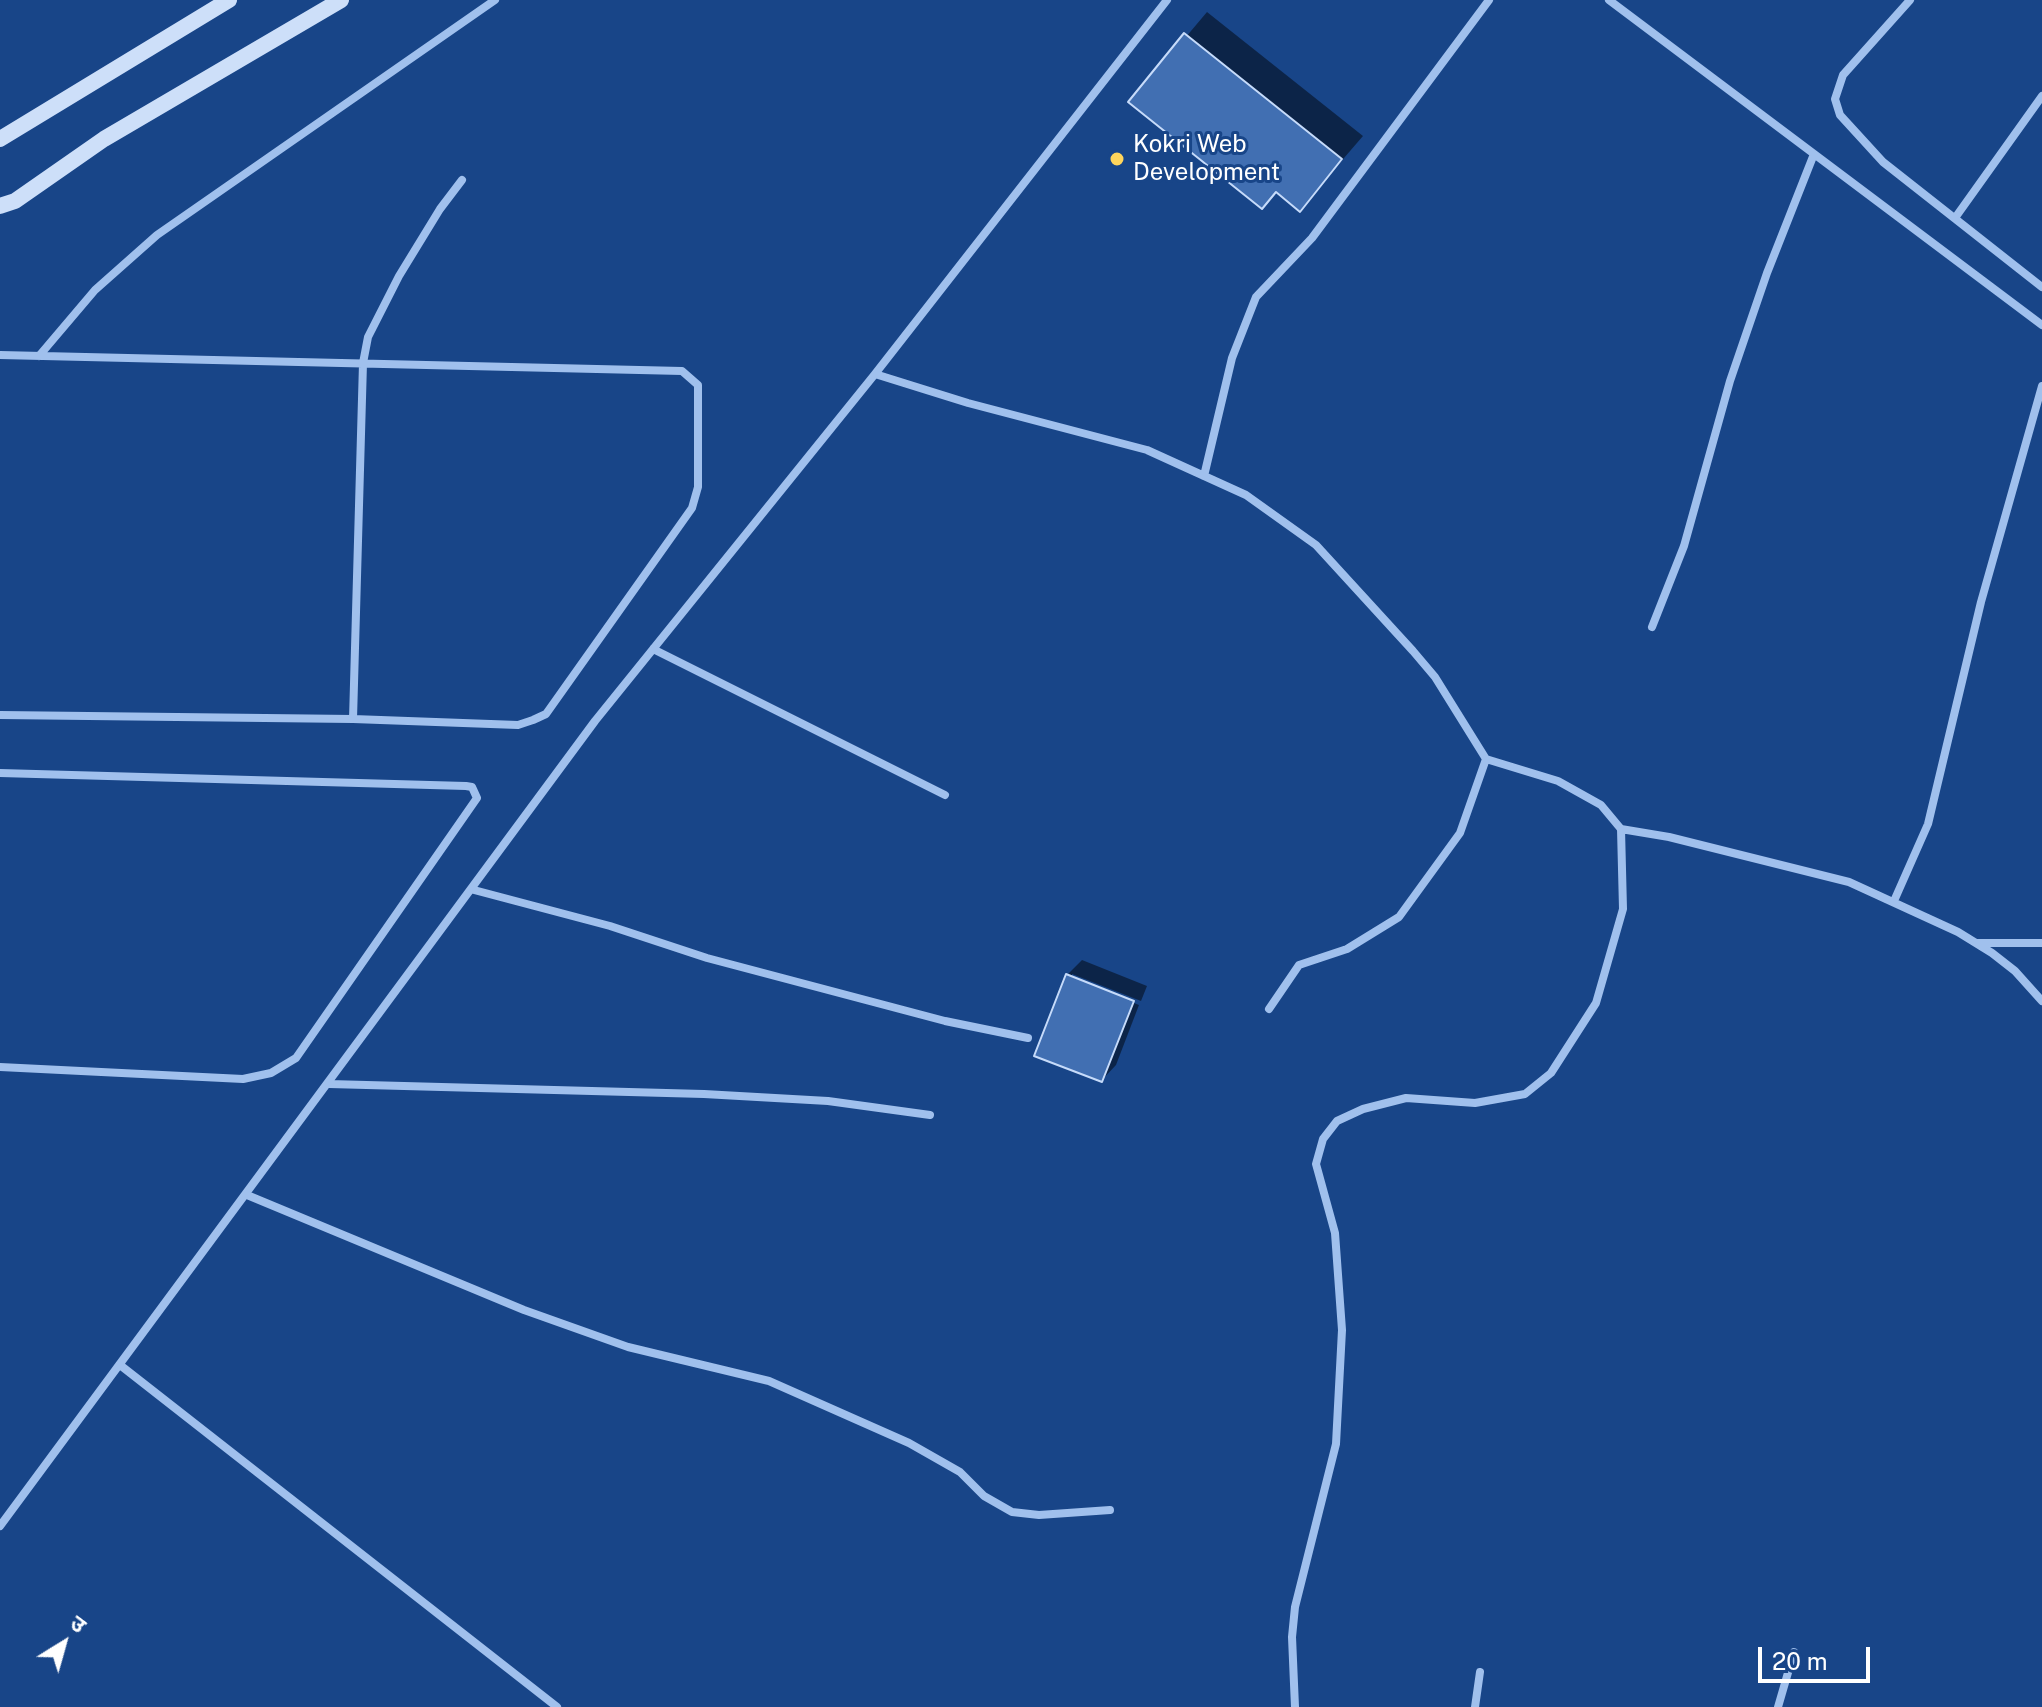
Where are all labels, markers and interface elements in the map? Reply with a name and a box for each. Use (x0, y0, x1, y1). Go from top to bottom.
place label: Kokri Web Development (1133, 131, 1280, 187)
marker: Kokri Web Development (1108, 150, 1126, 168)
north arrow (24, 1603, 104, 1683)
text: उ (65, 1610, 91, 1638)
scale bar (1762, 1631, 1874, 1681)
text: 20 m (1772, 1647, 1828, 1675)

